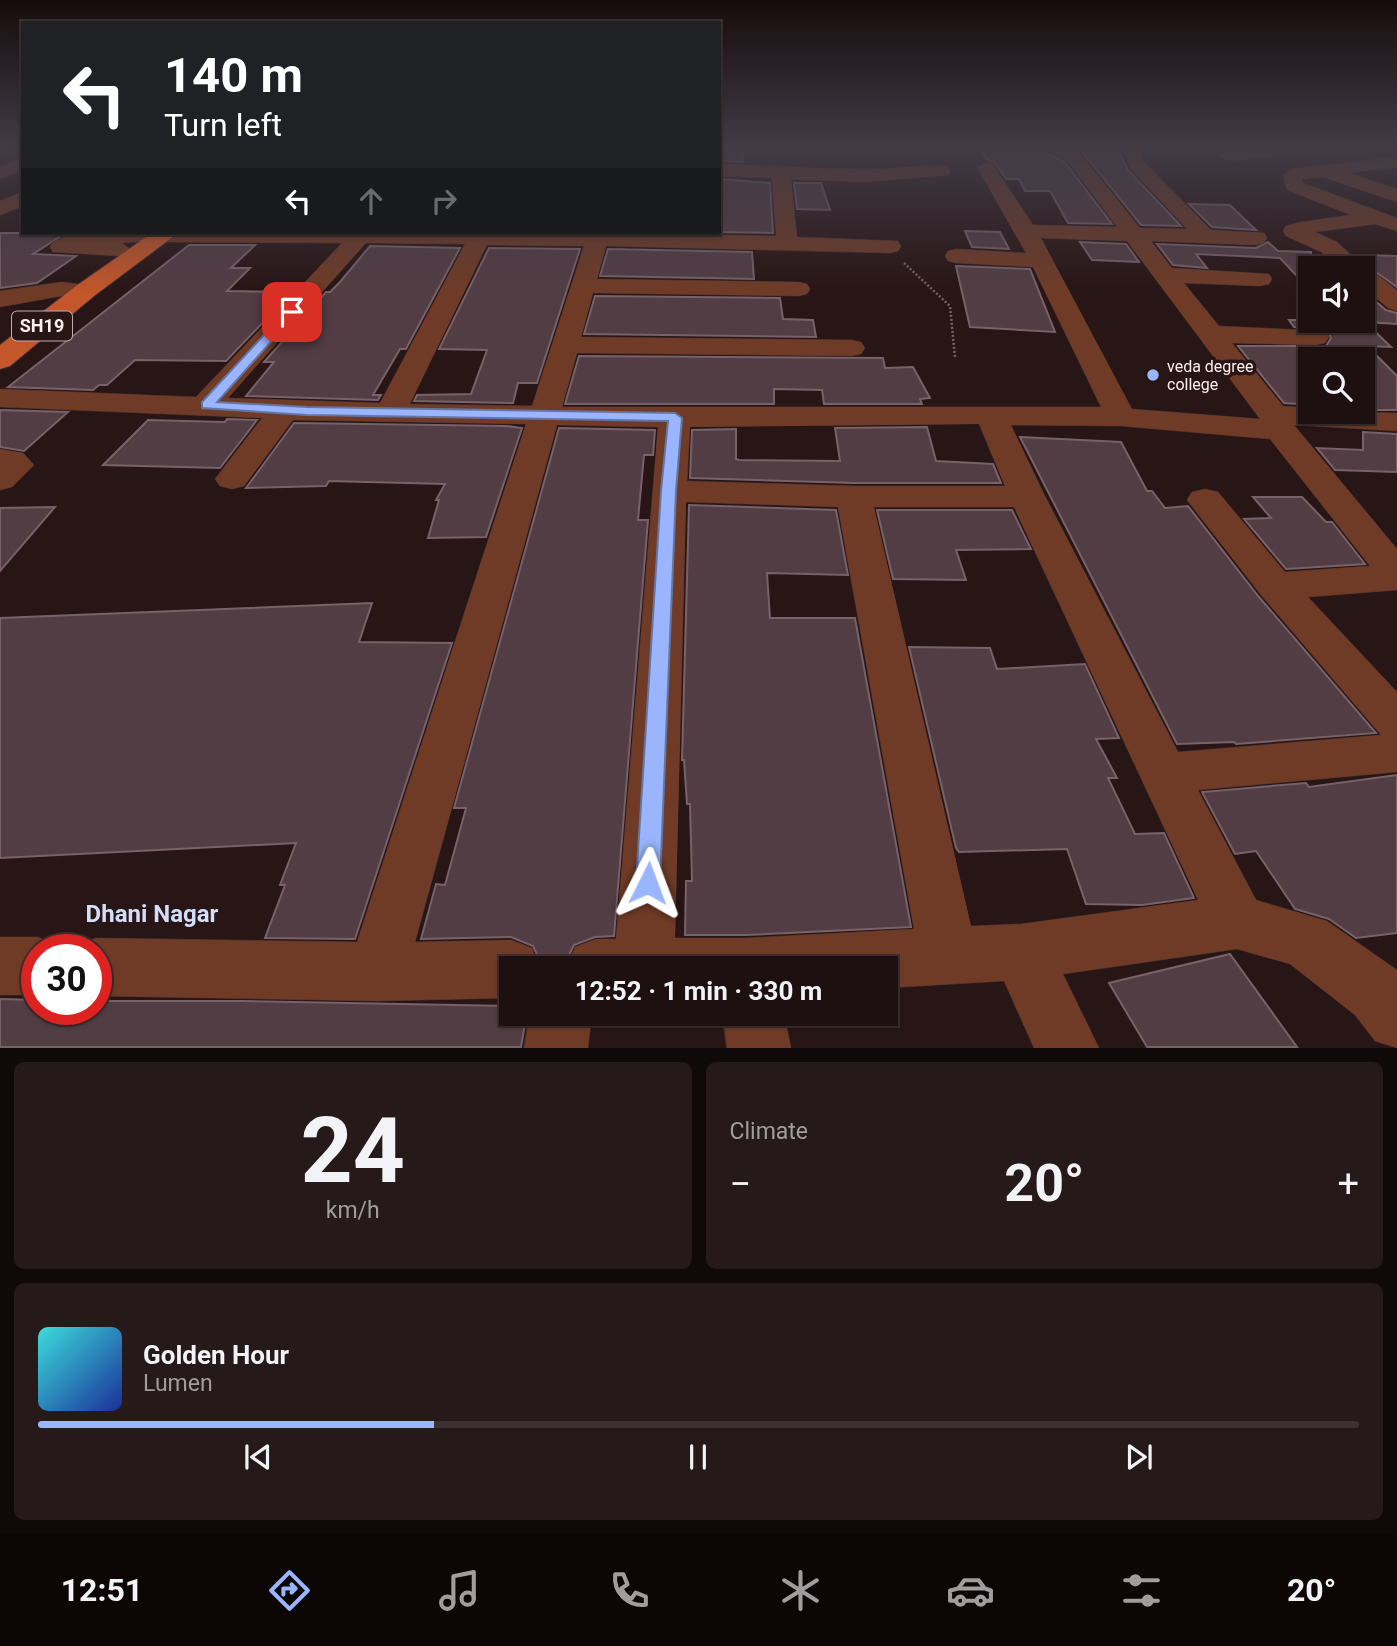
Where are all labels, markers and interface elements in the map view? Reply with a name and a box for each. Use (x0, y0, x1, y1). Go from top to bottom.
text: 140 m (164, 47, 303, 104)
icon: left (49, 49, 140, 140)
text: Turn left (164, 106, 282, 144)
icon: left (279, 182, 317, 220)
icon: ahead (352, 182, 390, 220)
icon: right (425, 182, 463, 220)
map controls (1298, 256, 1375, 424)
button: sound (1298, 256, 1375, 333)
pin (262, 282, 322, 342)
icon: arrive (273, 293, 311, 331)
road number: SH19 (12, 312, 72, 340)
button: search (1298, 347, 1375, 424)
place label: veda degree college (1167, 357, 1254, 394)
marker: veda degree college (1145, 367, 1161, 383)
position arrow (611, 846, 685, 920)
district label: Dhani Nagar (86, 900, 219, 928)
speed limit sign: 30 (21, 934, 112, 1025)
text: 12:52 · 1 min · 330 m (575, 976, 822, 1006)
text: 24 (301, 1098, 405, 1204)
text: Climate (730, 1118, 808, 1145)
text: 20° (1004, 1153, 1084, 1214)
text: − (730, 1162, 751, 1206)
text: + (1337, 1162, 1359, 1206)
text: km/h (326, 1197, 380, 1224)
text: Golden Hour (143, 1340, 289, 1370)
text: Lumen (143, 1370, 213, 1397)
icon: previous (239, 1438, 277, 1476)
icon: pause (679, 1438, 717, 1476)
icon: next (1120, 1438, 1158, 1476)
icon: directions (265, 1566, 314, 1615)
icon: music (435, 1566, 484, 1615)
icon: phone (605, 1566, 654, 1615)
icon: climate (776, 1566, 825, 1615)
icon: car (946, 1566, 995, 1615)
icon: filters (1117, 1566, 1166, 1615)
text: 12:51 (61, 1571, 143, 1609)
text: 20° (1287, 1571, 1336, 1609)

